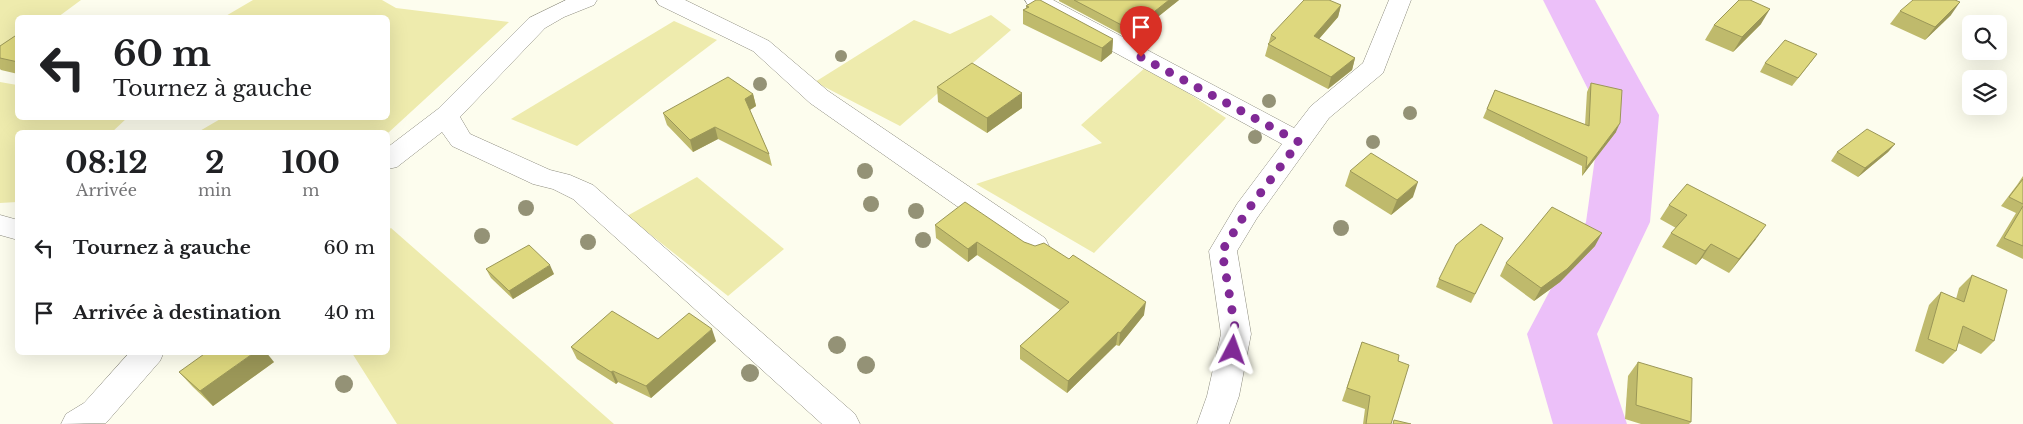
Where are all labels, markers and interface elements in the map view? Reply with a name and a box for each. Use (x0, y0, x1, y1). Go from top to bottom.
pin (1120, 6, 1162, 57)
icon: arrive (1127, 13, 1155, 41)
map controls (1962, 15, 2007, 115)
button: search (1962, 15, 2007, 60)
text: 60 m (113, 32, 211, 75)
icon: left (30, 35, 95, 100)
button: layers (1962, 70, 2007, 115)
text: Tournez à gauche (113, 75, 312, 102)
text: 08:12 (65, 144, 148, 181)
text: 2 (205, 144, 224, 181)
text: 100 (282, 144, 340, 181)
text: Arrivée (76, 180, 137, 200)
text: min (198, 180, 232, 200)
text: m (302, 180, 319, 200)
icon: left (30, 234, 58, 262)
text: Tournez à gauche (73, 236, 251, 259)
text: 60 m (323, 236, 375, 259)
icon: arrive (30, 299, 58, 327)
text: Arrivée à destination (73, 301, 281, 324)
text: 40 m (324, 301, 375, 324)
position arrow (1206, 323, 1258, 375)

